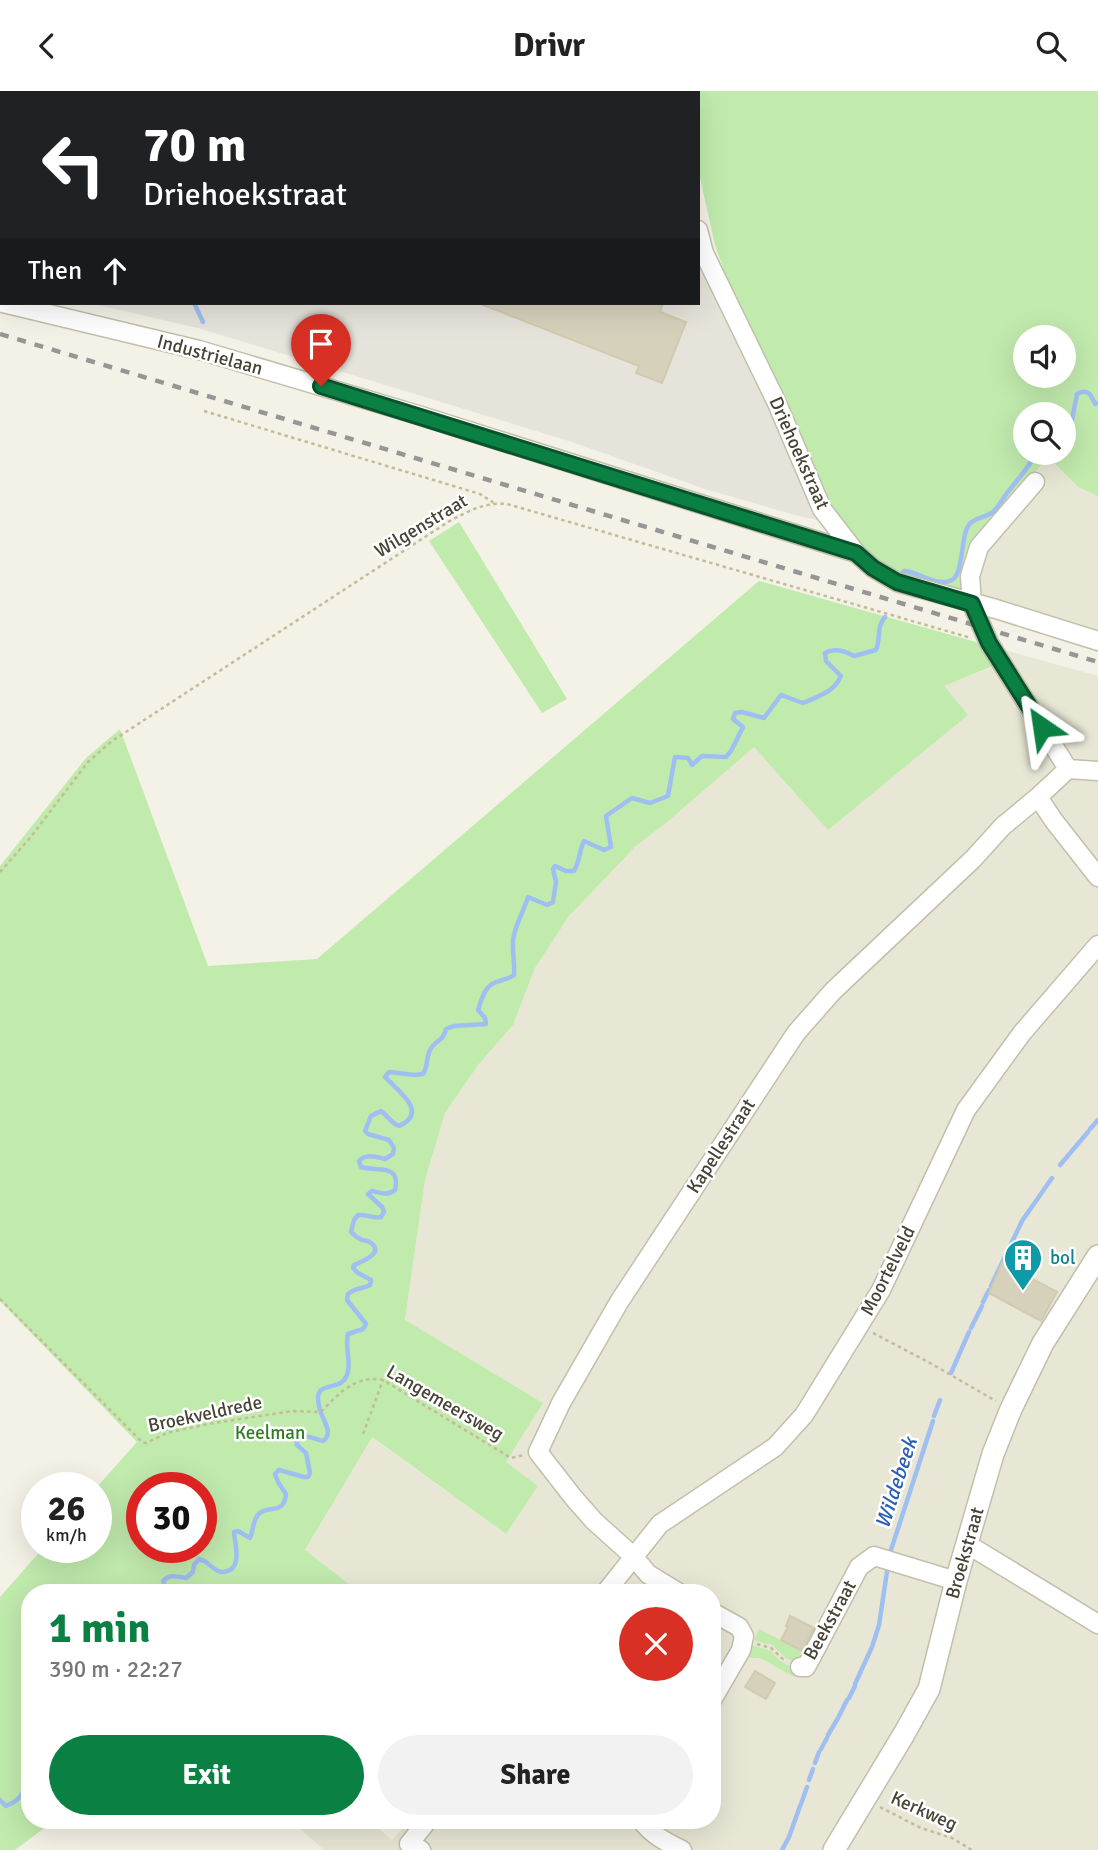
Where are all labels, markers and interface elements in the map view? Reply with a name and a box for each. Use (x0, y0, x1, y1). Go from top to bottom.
text: Drivr (513, 26, 585, 65)
icon: back (28, 27, 66, 65)
icon: search (1032, 27, 1070, 65)
text: 70 m (143, 115, 246, 175)
icon: left (28, 119, 119, 210)
text: Driehoekstraat (143, 175, 347, 214)
icon: ahead (96, 252, 134, 290)
text: Then (28, 255, 82, 287)
pin (291, 314, 351, 386)
icon: arrive (302, 325, 340, 363)
map controls (1013, 325, 1076, 465)
button: sound (1013, 325, 1076, 388)
street label: Industrielaan (154, 329, 266, 381)
street label: Driehoekstraat (763, 393, 835, 514)
button: search (1013, 402, 1076, 465)
street label: Wilgenstraat (370, 489, 472, 563)
position arrow (1005, 690, 1079, 764)
street label: Kapellestraat (681, 1094, 761, 1198)
street label: Moortelveld (855, 1222, 921, 1320)
building icon: bol (1002, 1237, 1044, 1292)
place label: bol (1050, 1246, 1075, 1270)
street label: Langemeersweg (382, 1360, 508, 1446)
street label: Broekveldrede (146, 1390, 264, 1438)
park label: Keelman (235, 1421, 305, 1445)
water label: Wildebeek (869, 1432, 924, 1532)
speed limit sign: 30 (126, 1472, 217, 1563)
text: 26 (48, 1487, 85, 1530)
street label: Broekstraat (940, 1504, 990, 1602)
text: km/h (46, 1524, 87, 1546)
street label: Beekstraat (798, 1576, 862, 1664)
text: 1 min (49, 1603, 150, 1654)
button: close (619, 1607, 693, 1681)
text: 390 m · 22:27 (49, 1655, 183, 1684)
button: Exit (49, 1735, 364, 1815)
button: Share (378, 1735, 693, 1815)
street label: Kerkweg (887, 1786, 961, 1836)

